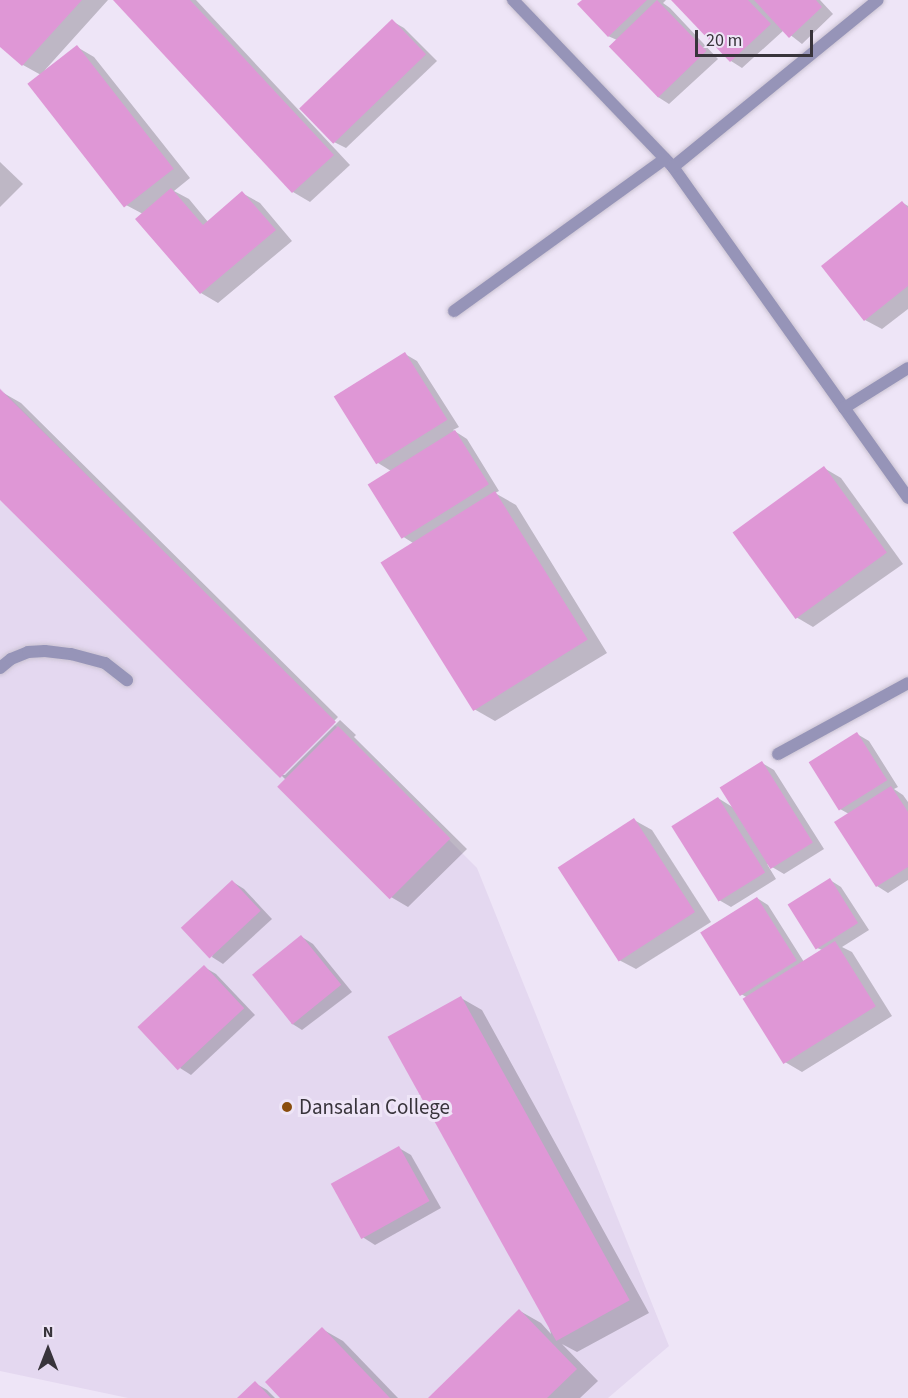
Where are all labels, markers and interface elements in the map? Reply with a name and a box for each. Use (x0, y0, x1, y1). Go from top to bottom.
scale bar (698, 18, 816, 56)
text: 20 m (706, 28, 742, 53)
place label: Dansalan College (299, 1094, 450, 1120)
marker: Dansalan College (280, 1100, 294, 1114)
north arrow (18, 1320, 78, 1380)
text: N (43, 1321, 53, 1343)

